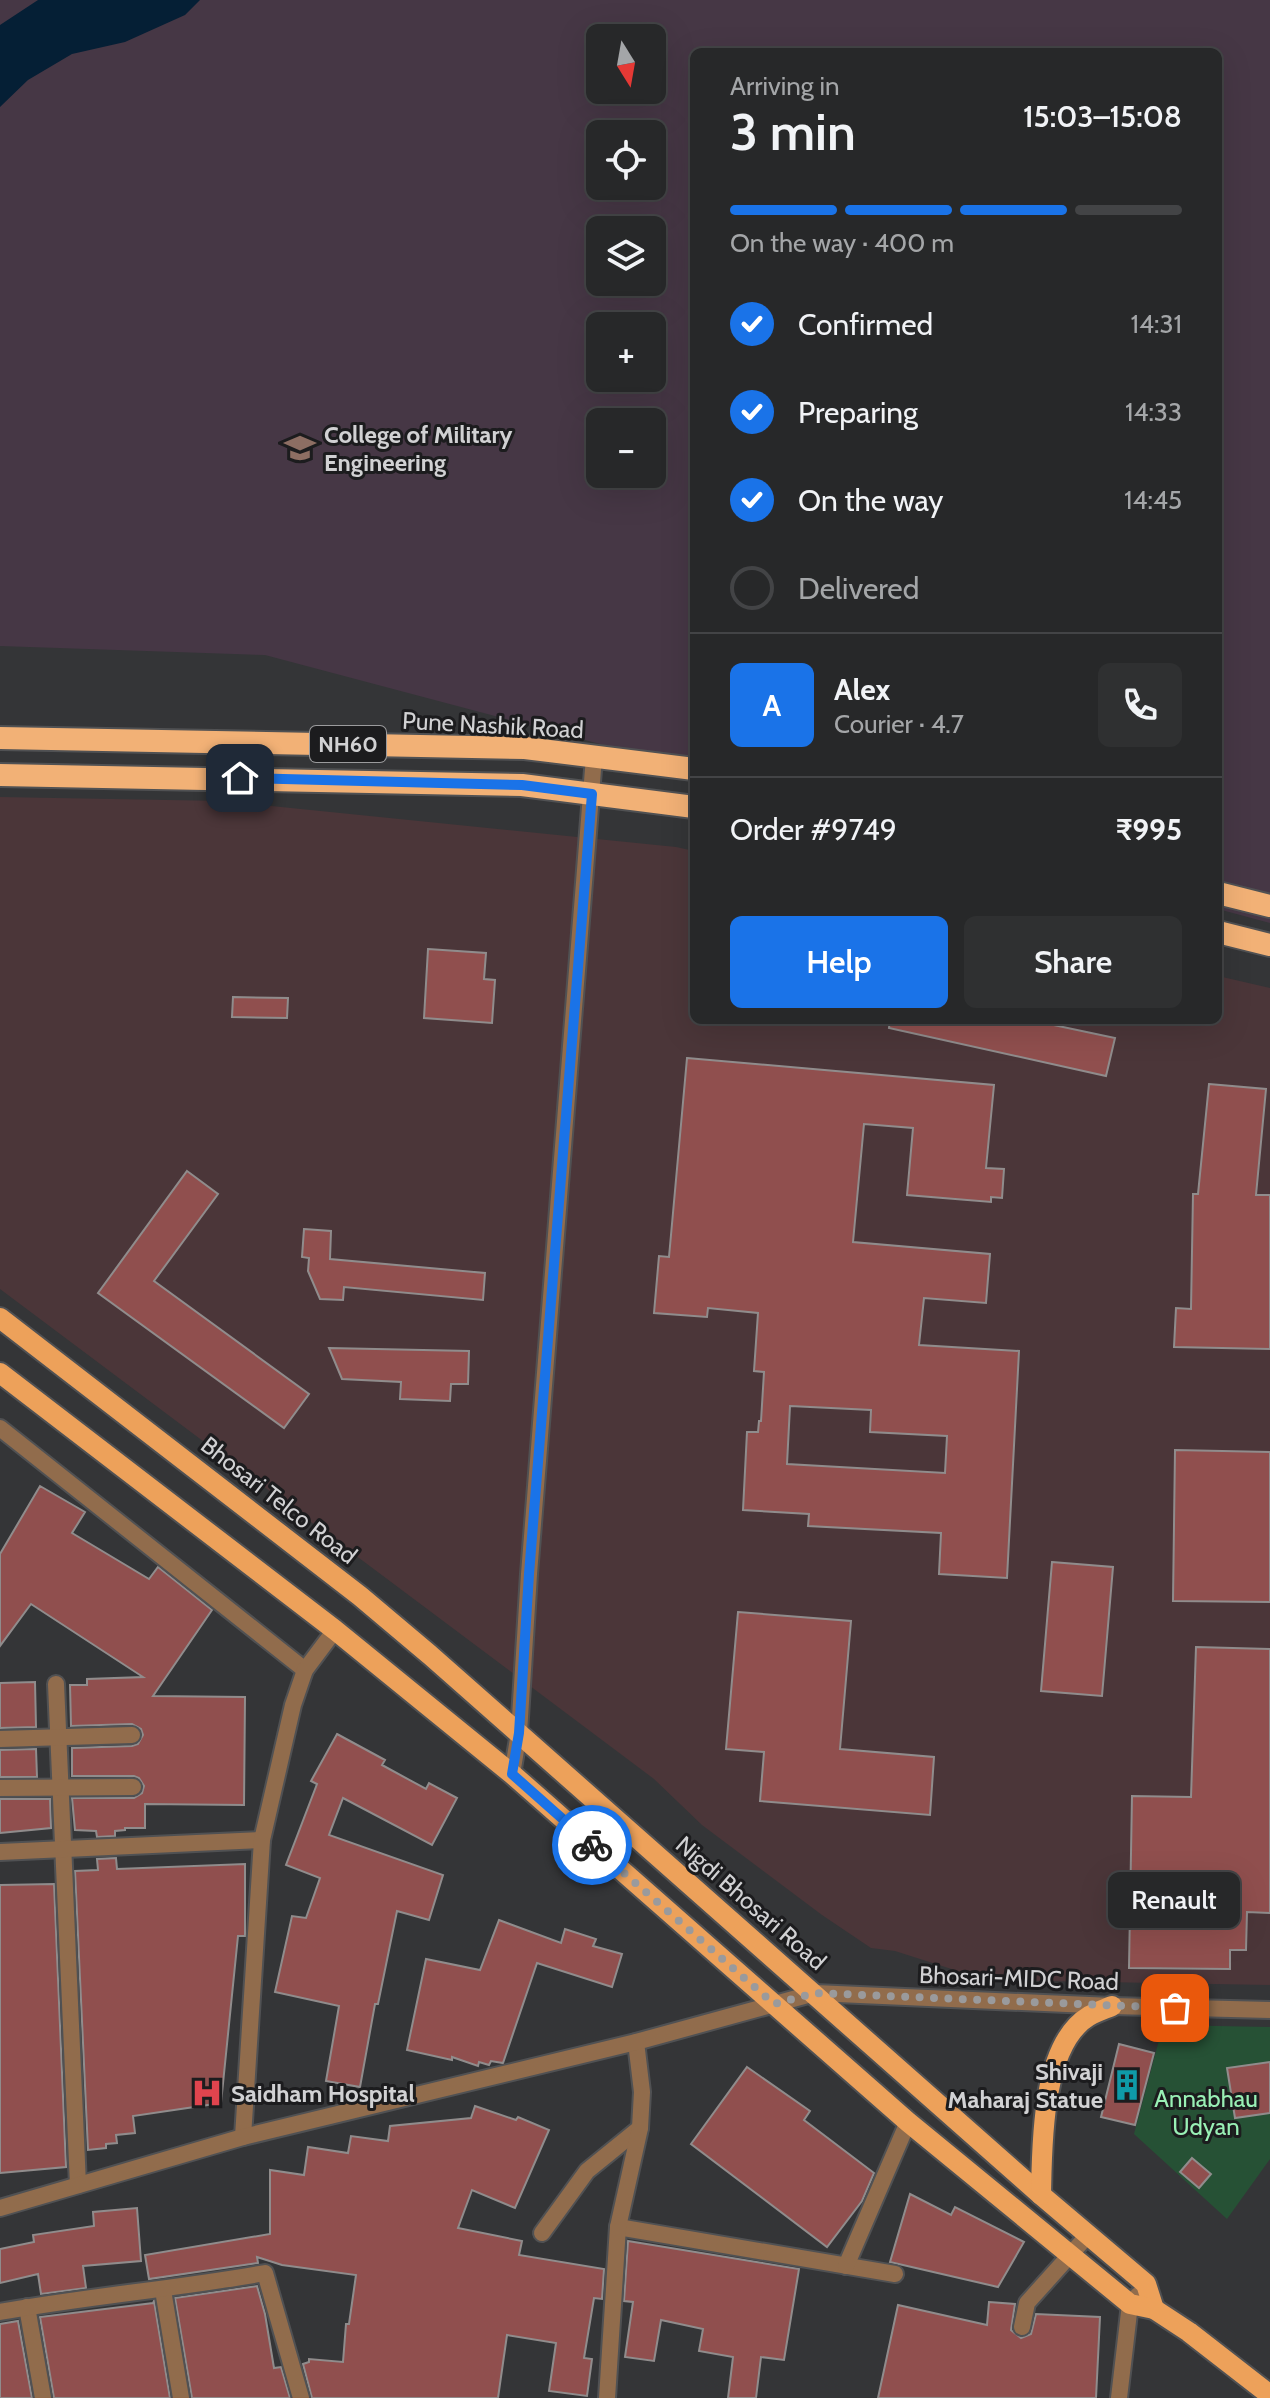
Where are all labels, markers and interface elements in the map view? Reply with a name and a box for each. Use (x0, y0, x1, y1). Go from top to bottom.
north arrow (586, 24, 666, 104)
map controls (586, 24, 666, 488)
text: Arriving in (730, 70, 840, 102)
text: 15:03–15:08 (1023, 98, 1182, 135)
text: 3 min (730, 100, 856, 163)
button: locate (586, 120, 666, 200)
button: layers (586, 216, 666, 296)
text: On the way · 400 m (730, 227, 954, 259)
icon: check (730, 302, 774, 346)
text: Confirmed (798, 306, 933, 343)
text: 14:31 (1131, 308, 1182, 340)
button: + (586, 312, 666, 392)
icon: check (730, 390, 774, 434)
text: Preparing (798, 394, 918, 431)
text: 14:33 (1125, 396, 1182, 428)
button: − (586, 408, 666, 488)
place label: College of Military Engineering (324, 420, 512, 477)
school or university icon: College of Military Engineering (283, 431, 317, 465)
icon: check (730, 478, 774, 522)
text: On the way (798, 482, 943, 519)
text: 14:45 (1124, 484, 1182, 516)
text: Delivered (798, 570, 919, 607)
button: phone (1098, 663, 1182, 747)
text: Alex (834, 671, 890, 708)
text: A (763, 687, 781, 724)
street label: Pune Nashik Road (402, 706, 584, 744)
text: Courier · 4.7 (834, 708, 964, 740)
road number: NH60 (310, 726, 386, 762)
pin (206, 744, 274, 812)
icon: home (218, 756, 262, 800)
text: Order #9749 (730, 811, 897, 848)
text: ₹995 (1116, 811, 1182, 848)
button: Help (730, 916, 948, 1008)
button: Share (964, 916, 1182, 1008)
street label: Bhosari Telco Road (195, 1430, 363, 1570)
courier (552, 1805, 632, 1885)
icon: bike (570, 1823, 614, 1867)
street label: Nigdi Bhosari Road (670, 1830, 832, 1976)
callout: Renault (1109, 1872, 1241, 1928)
text: Renault (1131, 1884, 1217, 1916)
street label: Bhosari-MIDC Road (919, 1960, 1119, 1996)
pin (1141, 1974, 1209, 2042)
icon: bag (1153, 1986, 1197, 2030)
place label: Shivaji Maharaj Statue (948, 2057, 1103, 2114)
building icon: Shivaji Maharaj Statue (1110, 2068, 1144, 2102)
hospital icon: Saidham Hospital (190, 2076, 224, 2110)
place label: Saidham Hospital (231, 2079, 415, 2108)
park label: Annabhau Udyan (1154, 2084, 1258, 2141)

